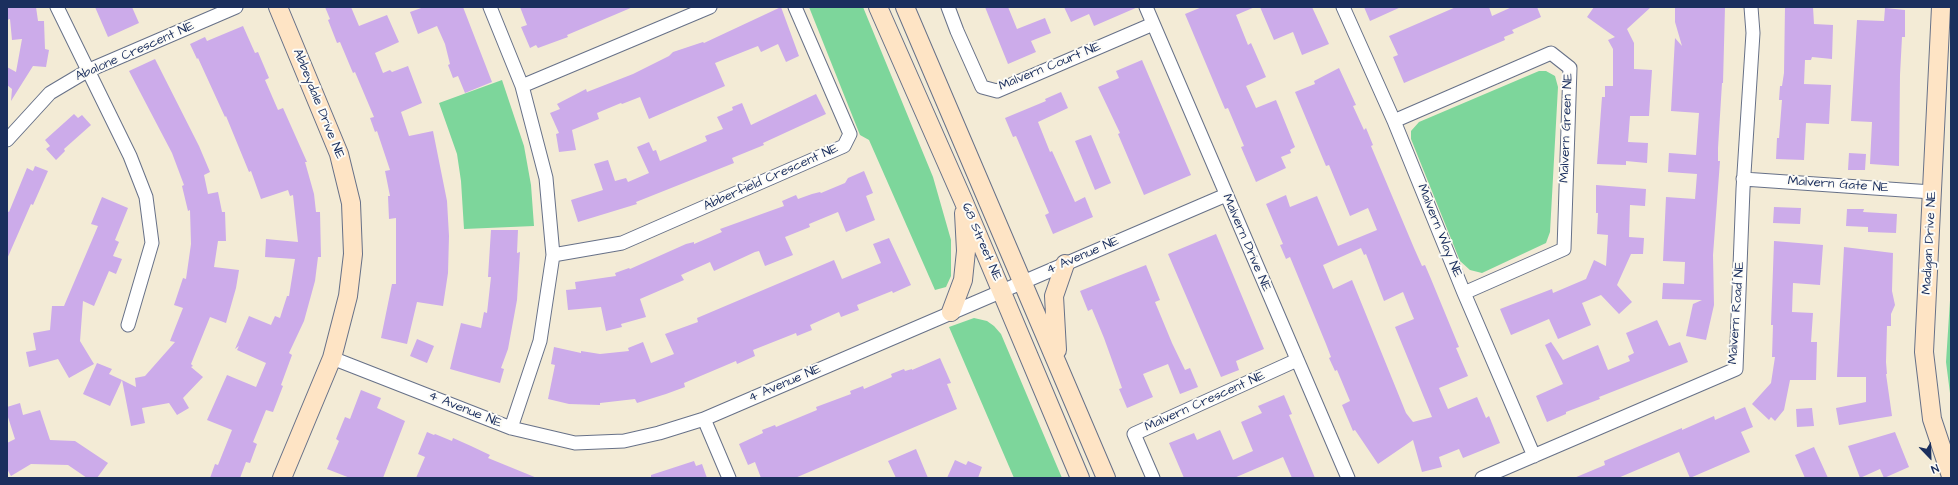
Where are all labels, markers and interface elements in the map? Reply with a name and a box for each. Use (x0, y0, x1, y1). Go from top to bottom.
street label: Abalone Crescent NE (73, 19, 197, 85)
street label: Malvern Court NE (997, 39, 1103, 95)
street label: Abbeydale Drive NE (289, 47, 347, 161)
street label: Malvern Green NE (1557, 73, 1577, 183)
street label: Abberfield Crescent NE (701, 141, 841, 215)
street label: Malvern Gate NE (1787, 174, 1889, 196)
street label: Malvern Way NE (1413, 182, 1465, 280)
street label: Madigan Drive NE (1920, 191, 1940, 295)
street label: Malvern Drive NE (1218, 192, 1274, 294)
street label: 68 Street NE (958, 201, 1004, 283)
street label: 4 Avenue NE (1044, 234, 1122, 278)
street label: Malvern Road NE (1726, 261, 1748, 365)
street label: 4 Avenue NE (746, 362, 824, 406)
street label: Malvern Crescent NE (1142, 368, 1268, 436)
street label: 4 Avenue NE (426, 388, 504, 432)
north arrow (1910, 437, 1950, 477)
text: N (1929, 460, 1941, 477)

